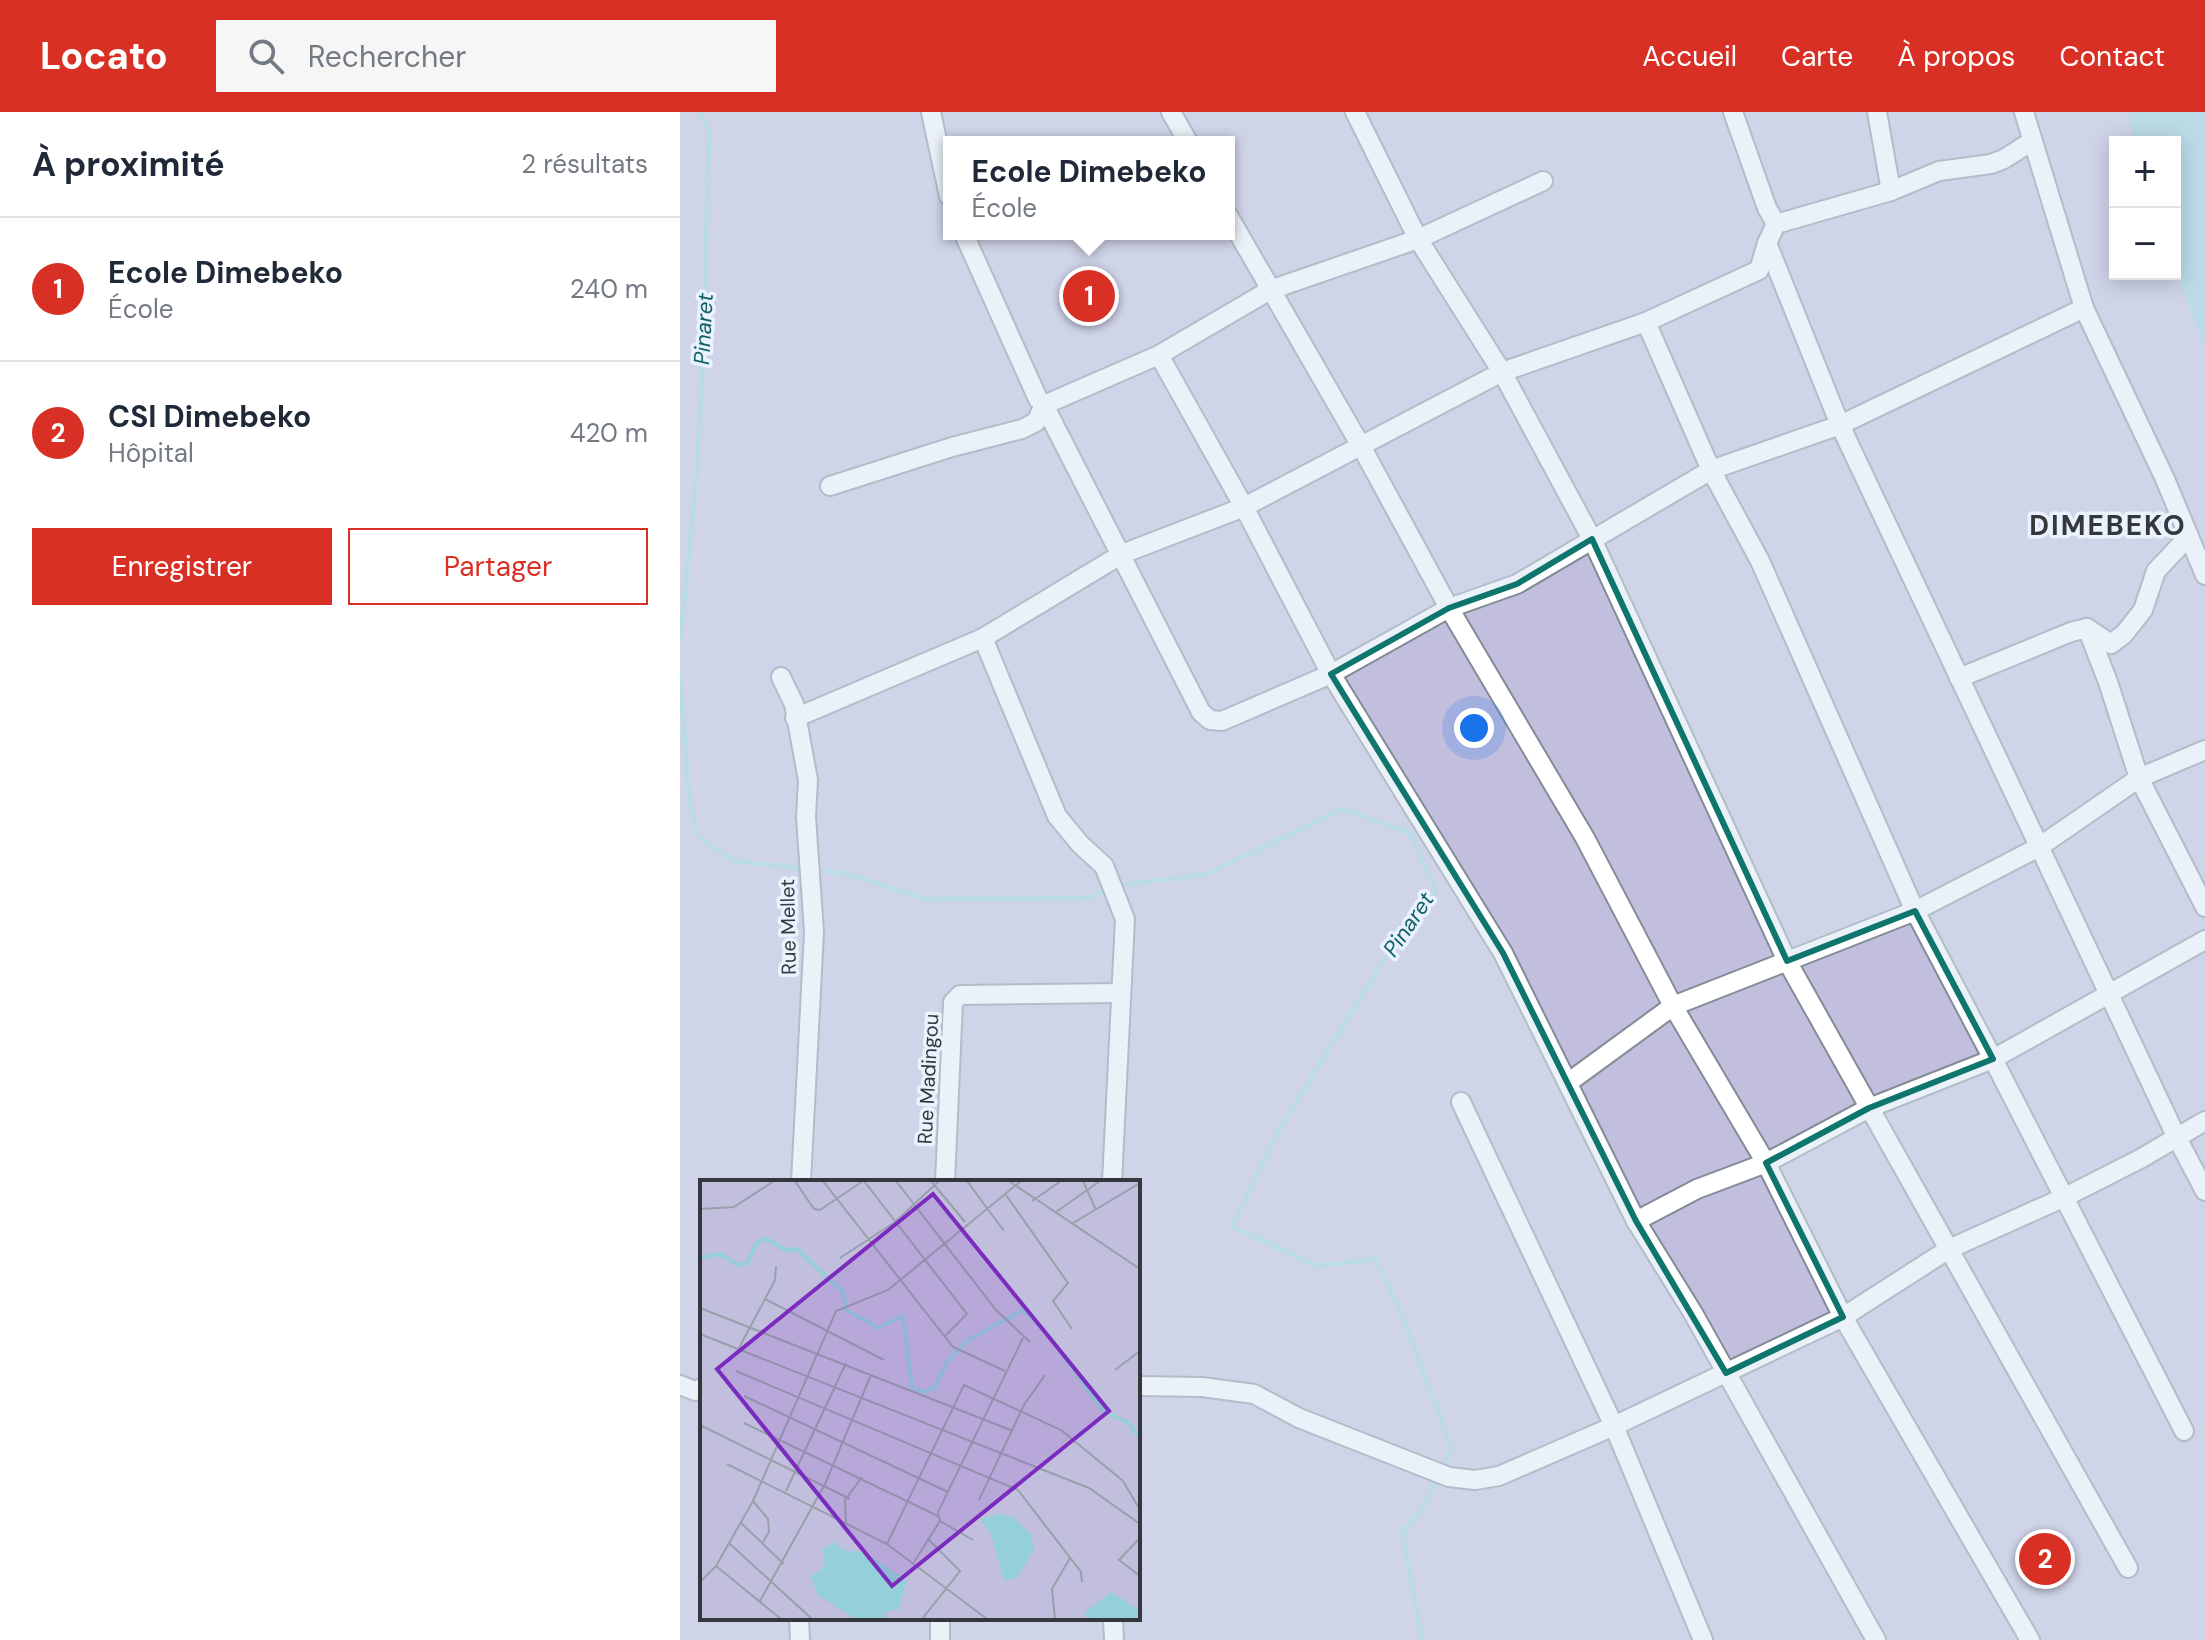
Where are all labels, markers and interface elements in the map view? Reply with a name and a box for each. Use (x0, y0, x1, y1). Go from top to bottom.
search box (216, 20, 776, 92)
text: Locato (40, 31, 168, 81)
icon: search (244, 34, 288, 78)
text: Rechercher (308, 37, 466, 76)
text: Accueil (1642, 38, 1737, 75)
text: Carte (1781, 38, 1853, 75)
text: À propos (1897, 38, 2015, 75)
text: Contact (2059, 38, 2165, 75)
popup (943, 136, 1235, 240)
map controls (2109, 136, 2181, 280)
button: + (2109, 136, 2181, 208)
text: À proximité (32, 142, 225, 187)
text: 2 résultats (521, 147, 648, 181)
text: Ecole Dimebeko (972, 152, 1206, 191)
text: École (972, 191, 1037, 225)
button: − (2109, 208, 2181, 280)
text: Ecole Dimebeko (108, 253, 343, 292)
pin: 1 (1063, 266, 1115, 326)
text: 1 (53, 272, 63, 306)
text: 240 m (570, 272, 648, 306)
text: École (108, 292, 174, 326)
water label: Pinaret (687, 292, 720, 366)
text: CSI Dimebeko (108, 397, 311, 436)
text: 2 (50, 416, 66, 450)
text: 420 m (570, 416, 648, 450)
text: Hôpital (108, 436, 194, 470)
district label: DIMEBEKO (2029, 507, 2187, 544)
button: Enregistrer (32, 528, 332, 605)
button: Partager (348, 528, 648, 605)
your location (1454, 708, 1494, 748)
street label: Rue Mellet (774, 879, 802, 975)
water label: Pinaret (1376, 886, 1441, 962)
street label: Rue Madingou (912, 1013, 944, 1145)
inset map (700, 1180, 1140, 1620)
pin: 2 (2019, 1529, 2071, 1589)

